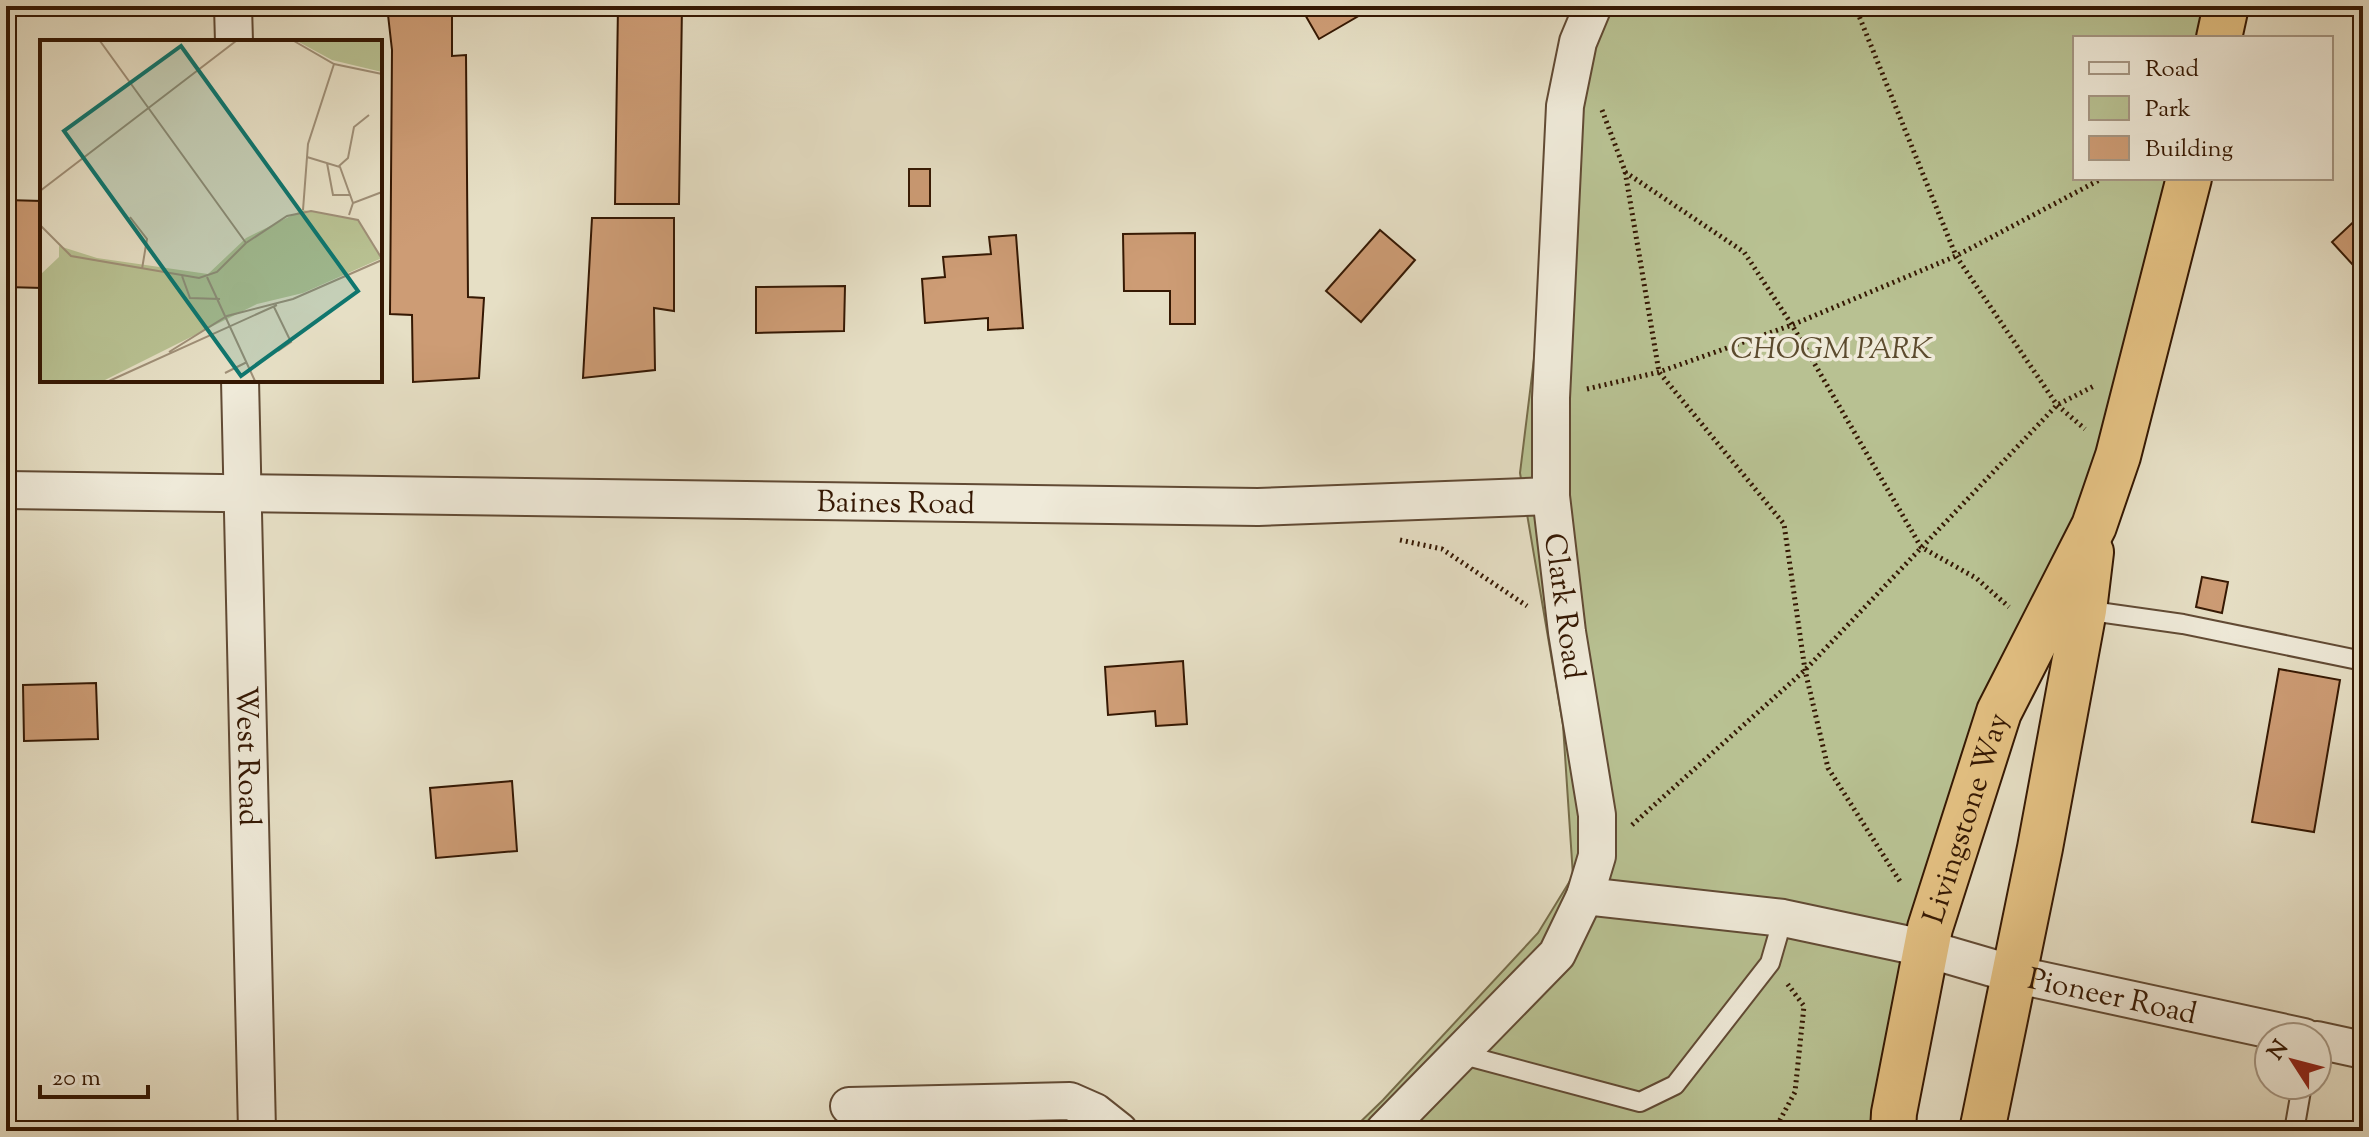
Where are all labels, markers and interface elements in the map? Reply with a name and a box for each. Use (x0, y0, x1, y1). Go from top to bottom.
legend (2073, 36, 2333, 180)
inset map (40, 40, 382, 382)
text: Road (2145, 53, 2199, 87)
text: Park (2145, 93, 2191, 127)
text: Building (2145, 133, 2234, 167)
park label: CHOGM PARK (1730, 329, 1934, 372)
street label: Baines Road (816, 482, 975, 527)
street label: Clark Road (1531, 530, 1594, 682)
street label: West Road (223, 685, 269, 827)
street label: Livingstone Way (1914, 708, 2021, 930)
street label: Pioneer Road (2024, 959, 2201, 1037)
north arrow (2253, 1021, 2333, 1101)
text: N (2261, 1034, 2298, 1068)
scale bar (40, 1049, 148, 1099)
text: 20 m (52, 1062, 101, 1096)

